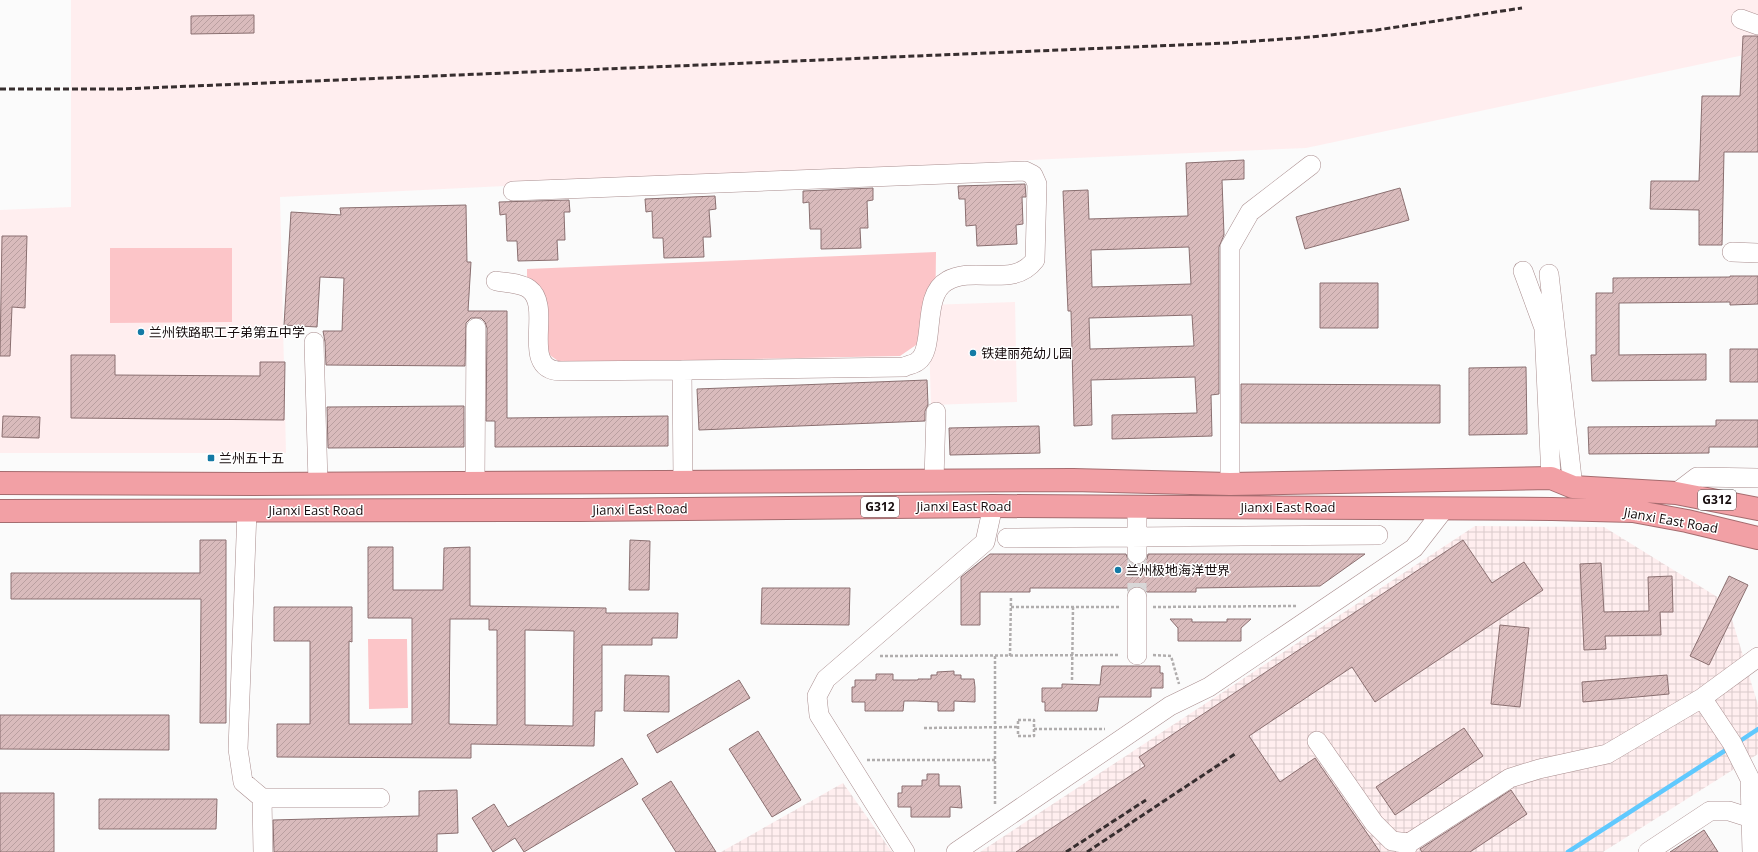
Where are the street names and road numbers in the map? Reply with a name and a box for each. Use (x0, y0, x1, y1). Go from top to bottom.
road number: G312 (1698, 490, 1736, 510)
road number: G312 (861, 497, 899, 517)
street label: Jianxi East Road (914, 497, 1012, 515)
street label: Jianxi East Road (1238, 498, 1336, 516)
street label: Jianxi East Road (590, 499, 688, 519)
street label: Jianxi East Road (266, 501, 364, 519)
street label: Jianxi East Road (1621, 503, 1719, 537)

